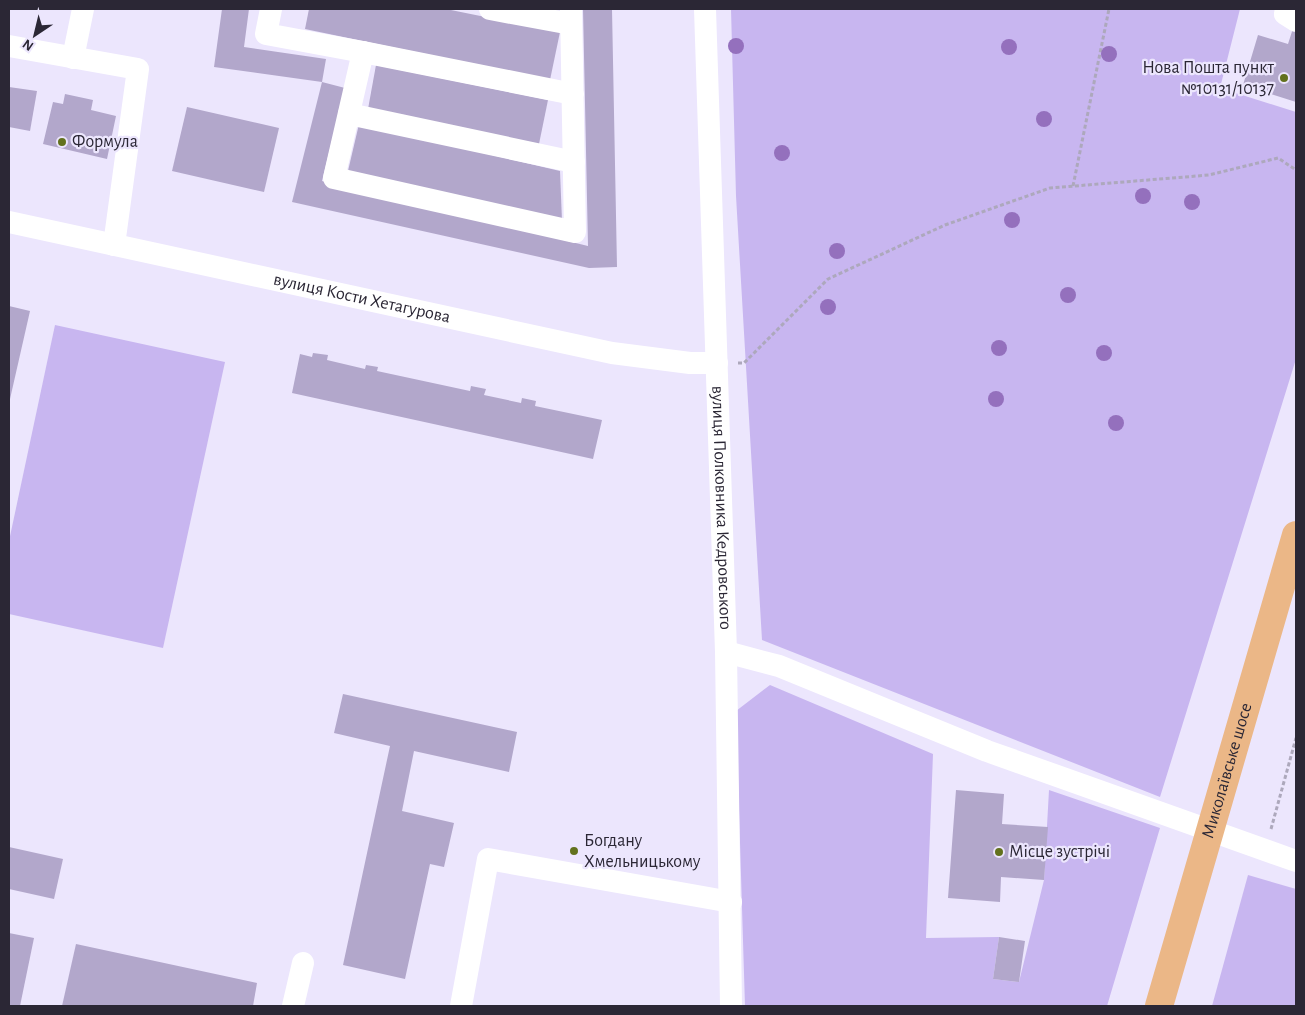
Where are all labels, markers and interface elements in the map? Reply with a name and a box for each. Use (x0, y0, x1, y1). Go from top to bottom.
north arrow (10, 10, 60, 60)
text: N (20, 36, 36, 53)
place label: Нова Пошта пункт №10131/10137 (1142, 59, 1275, 98)
marker: Нова Пошта пункт №10131/10137 (1278, 72, 1290, 84)
place label: Формула (72, 133, 138, 151)
marker: Формула (56, 136, 68, 148)
street label: вулиця Кости Хетагурова (272, 271, 452, 327)
street label: вулиця Полковника Кедровського (708, 385, 734, 630)
street label: Миколаївське шосе (1199, 701, 1256, 841)
place label: Богдану Хмельницькому (584, 832, 701, 871)
place label: Місце зустрічі (1009, 843, 1110, 861)
marker: Богдану Хмельницькому (568, 845, 580, 857)
marker: Місце зустрічі (993, 846, 1005, 858)

